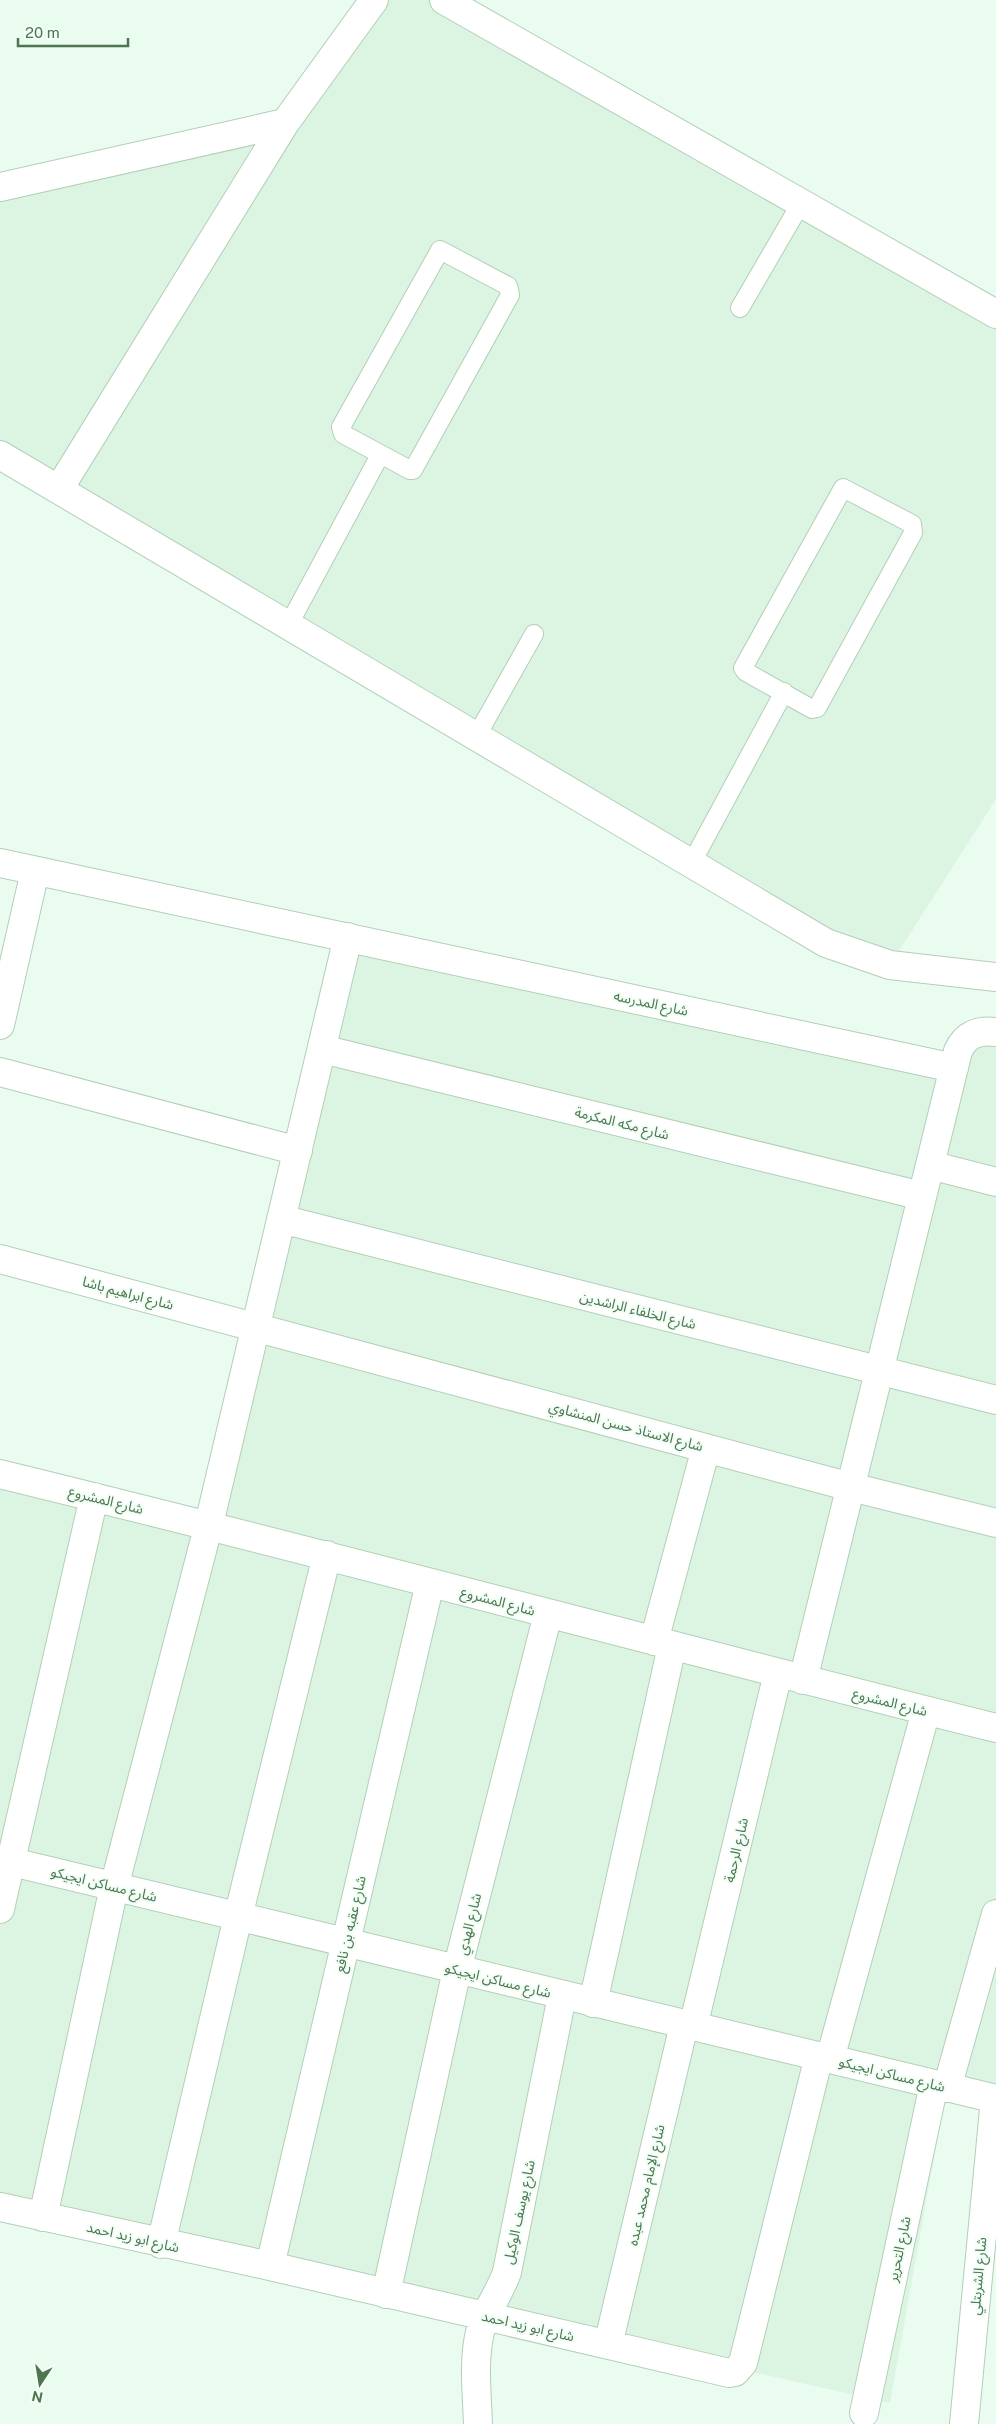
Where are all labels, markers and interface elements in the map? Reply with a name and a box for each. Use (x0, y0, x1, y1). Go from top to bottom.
scale bar (18, 15, 128, 47)
text: 20 m (25, 24, 60, 41)
street label: شارع المدرسه (612, 987, 690, 1022)
street label: شارع مكه المكرمة (572, 1104, 671, 1145)
street label: شارع ابراهيم باشا (80, 1273, 175, 1316)
street label: شارع الخلفاء الراشدين (577, 1288, 698, 1335)
street label: شارع الاستاذ حسن المنشاوي (546, 1398, 705, 1457)
street label: شارع المشروع (66, 1483, 145, 1520)
street label: شارع المشروع (458, 1583, 537, 1622)
street label: شارع المشروع (850, 1685, 929, 1722)
street label: شارع الرحمة (721, 1816, 754, 1885)
street label: شارع مساكن ايجيكو (49, 1863, 159, 1908)
street label: شارع عقبه بن نافع (331, 1874, 372, 1975)
street label: شارع الهدي (454, 1892, 488, 1957)
street label: شارع مساكن ايجيكو (443, 1959, 553, 2004)
street label: شارع مساكن ايجيكو (837, 2053, 947, 2098)
street label: شارع الإمام محمد عبده (624, 2123, 671, 2248)
street label: شارع يوسف الوكيل (500, 2158, 541, 2266)
street label: شارع التحرير (884, 2215, 917, 2285)
street label: شارع ابو زيد احمد (84, 2219, 181, 2258)
street label: شارع الشربتلي (967, 2236, 993, 2316)
street label: شارع ابو زيد احمد (479, 2308, 576, 2347)
north arrow (15, 2359, 65, 2409)
text: N (30, 2388, 44, 2406)

